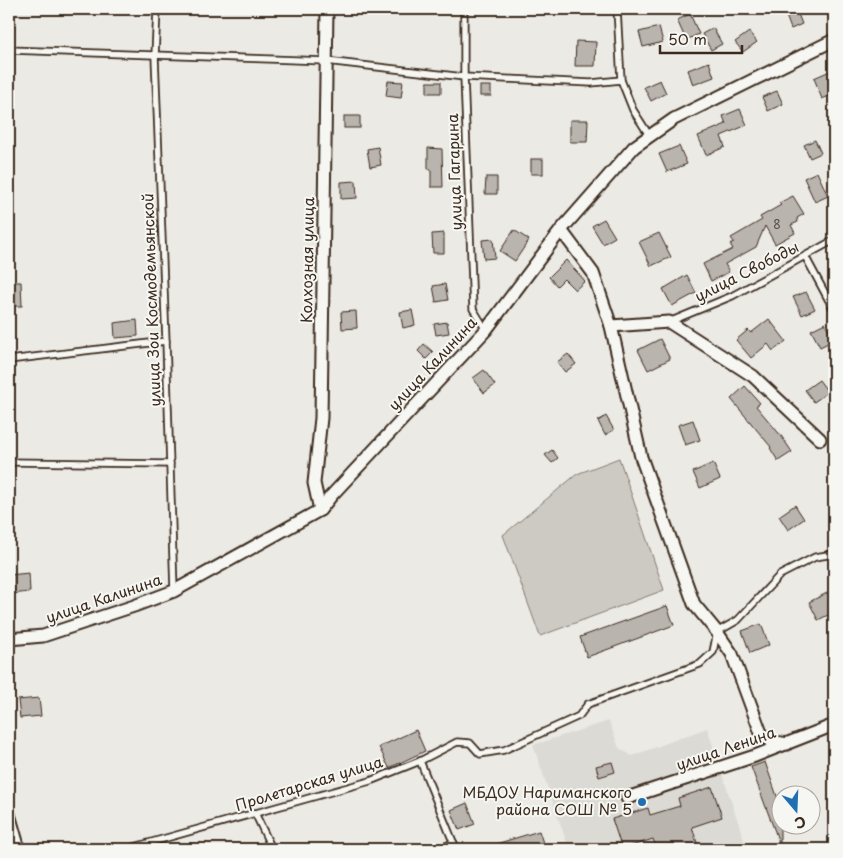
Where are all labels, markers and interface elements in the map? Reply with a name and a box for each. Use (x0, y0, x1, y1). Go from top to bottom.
scale bar (660, 22, 743, 54)
text: 50 m (668, 27, 707, 50)
street label: улица Гагарина (440, 113, 467, 231)
street label: улица Зои Космодемьянской (135, 193, 166, 407)
street label: Колхозная улица (294, 196, 319, 323)
house number: 8 (773, 215, 781, 233)
street label: улица Свободы (690, 234, 802, 307)
street label: улица Калинина (382, 310, 482, 415)
street label: улица Калинина (42, 567, 165, 628)
street label: улица Ленина (673, 720, 779, 775)
street label: Пролетарская улица (232, 749, 386, 816)
place label: МБДОУ Нариманского района СОШ № 5 (462, 780, 632, 820)
north arrow (770, 786, 820, 836)
marker: МБДОУ Нариманского района СОШ № 5 (636, 796, 648, 808)
text: С (792, 811, 809, 834)

